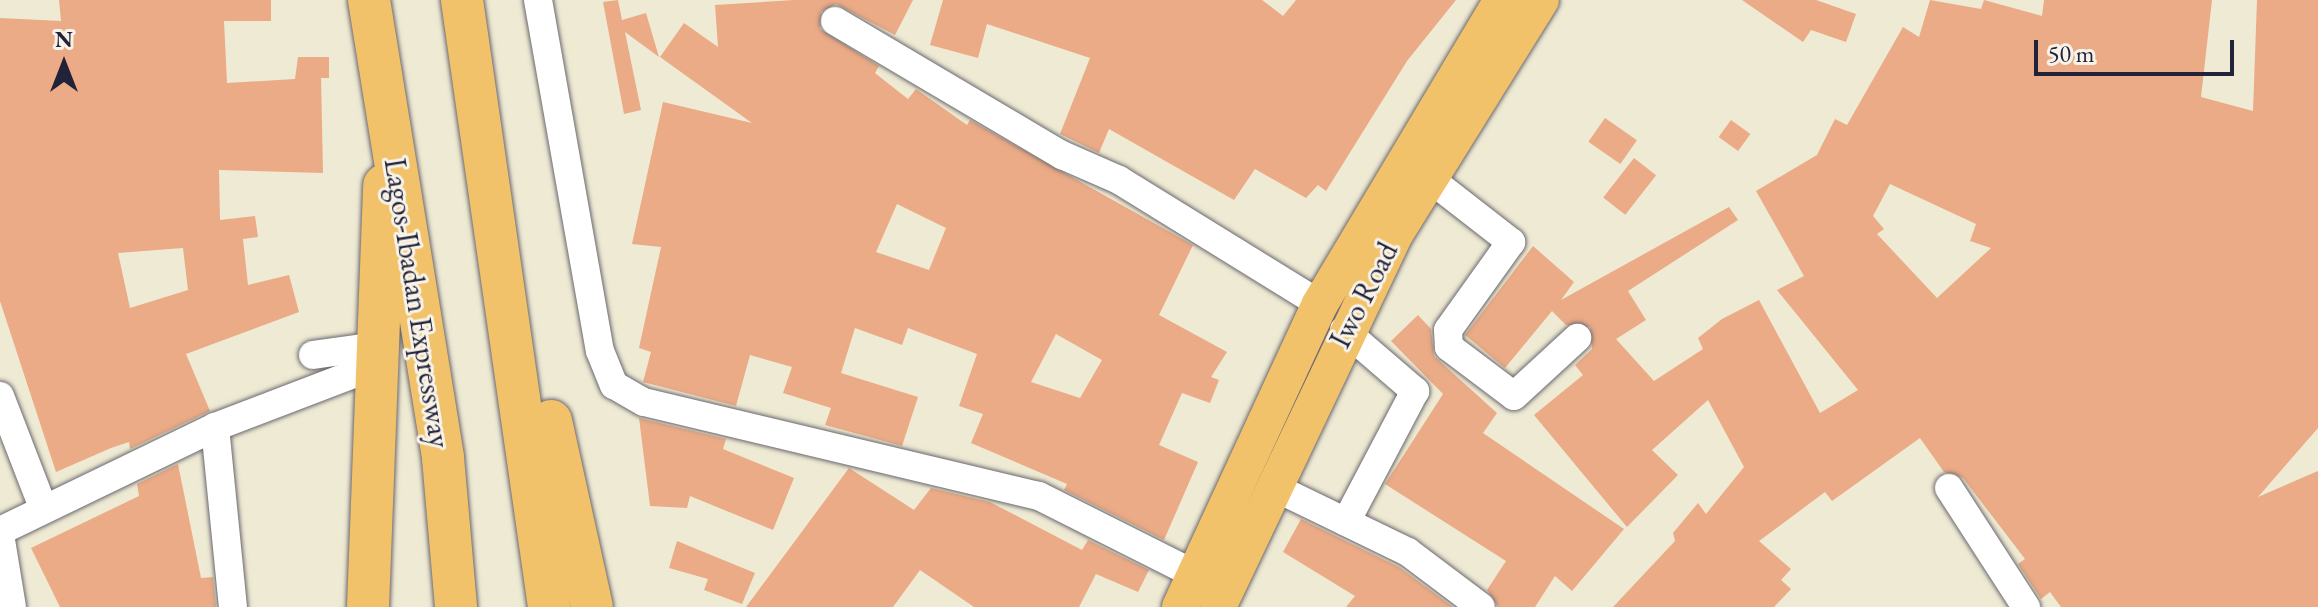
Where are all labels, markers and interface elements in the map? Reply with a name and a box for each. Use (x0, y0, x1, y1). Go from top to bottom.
north arrow (24, 24, 104, 104)
scale bar (2038, 24, 2238, 74)
text: N (55, 25, 73, 54)
text: 50 m (2048, 38, 2095, 69)
street label: Lagos-Ibadan Expressway (376, 156, 458, 450)
street label: Iwo Road (1322, 236, 1406, 354)

